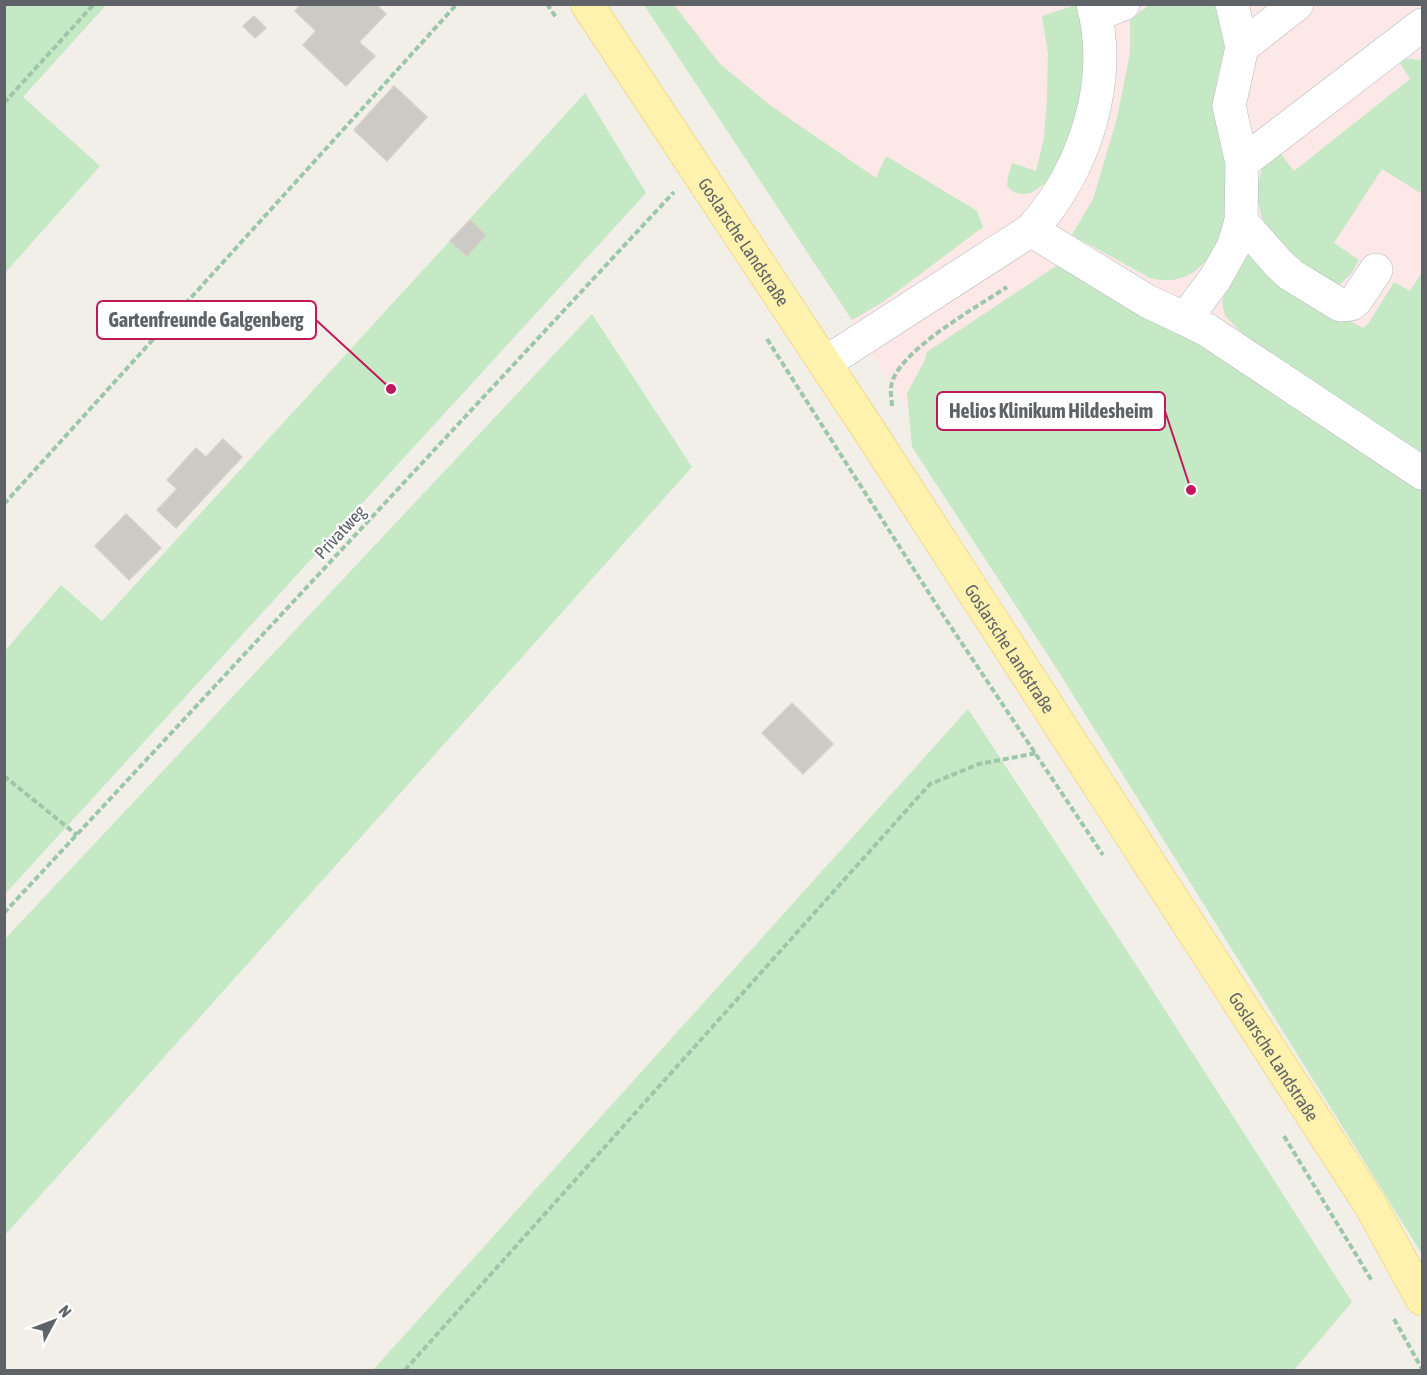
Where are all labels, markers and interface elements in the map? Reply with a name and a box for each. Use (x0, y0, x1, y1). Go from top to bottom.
street label: Goslarsche Landstraße (694, 174, 794, 310)
callout: Gartenfreunde Galgenberg (97, 301, 316, 339)
text: Gartenfreunde Galgenberg (108, 308, 304, 331)
callout: Helios Klinikum Hildesheim (937, 392, 1165, 430)
text: Helios Klinikum Hildesheim (949, 399, 1153, 422)
street label: Privatweg (310, 501, 370, 563)
street label: Goslarsche Landstraße (961, 580, 1060, 717)
street label: Goslarsche Landstraße (1225, 988, 1324, 1125)
north arrow (24, 1291, 84, 1351)
text: N (55, 1302, 75, 1321)

